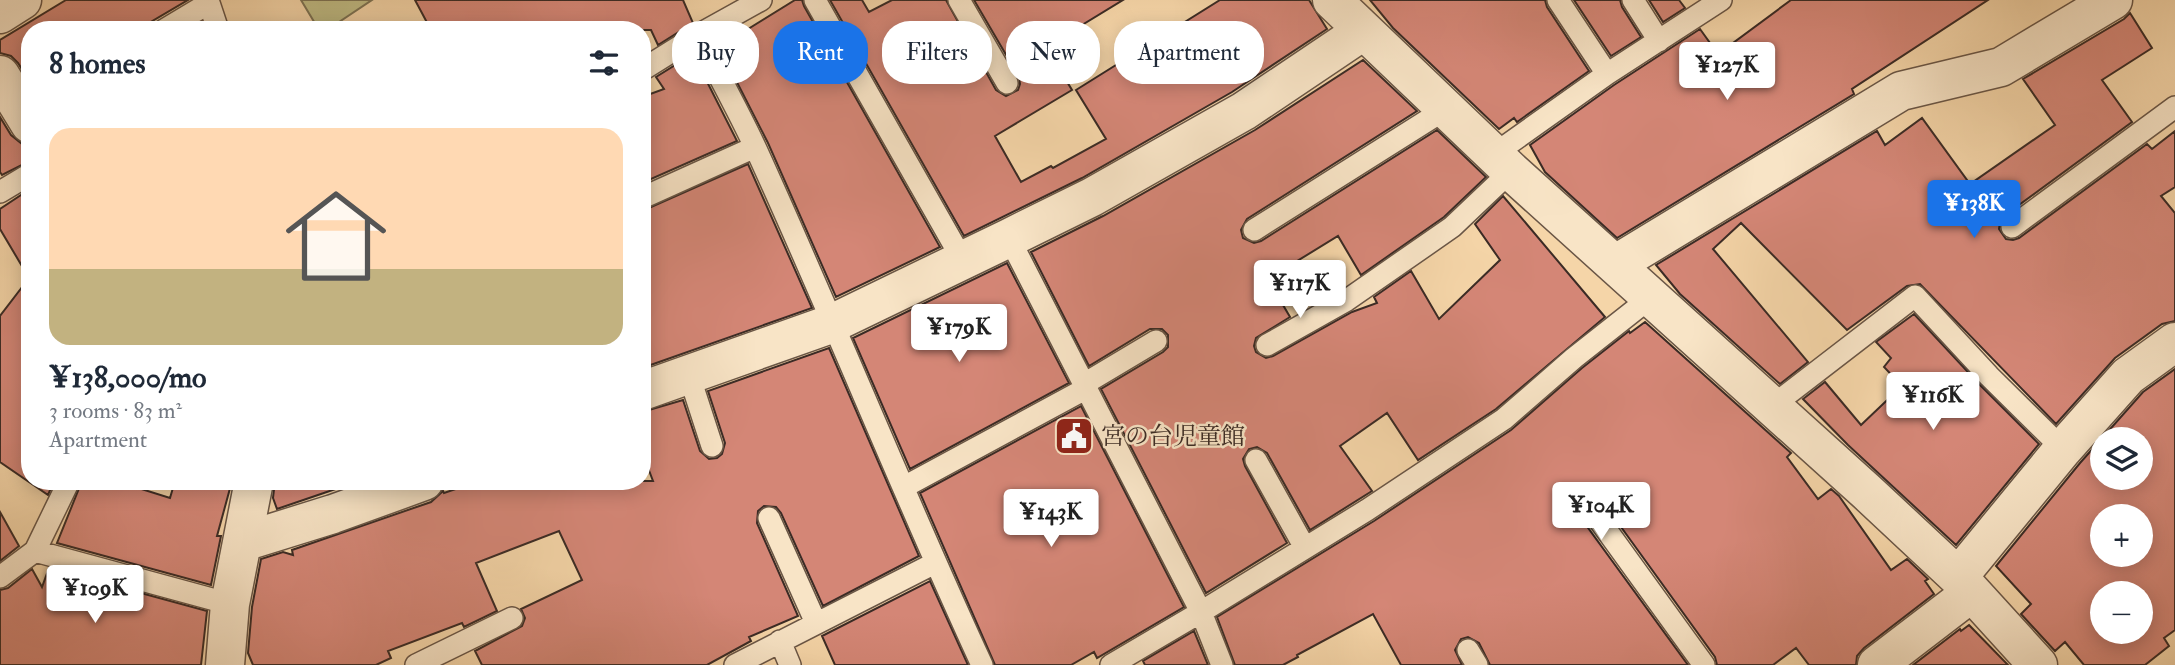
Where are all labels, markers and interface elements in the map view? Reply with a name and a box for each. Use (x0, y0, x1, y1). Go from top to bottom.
chip: Buy (672, 21, 759, 84)
chip: Rent (773, 21, 868, 84)
chip: Filters (882, 21, 992, 84)
chip: New (1006, 21, 1100, 84)
chip: Apartment (1114, 21, 1264, 84)
pin: ¥127K (1678, 42, 1776, 102)
icon: filters (585, 44, 623, 82)
text: 8 homes (49, 45, 146, 82)
text: ¥127K (1695, 50, 1759, 79)
icon: home (273, 173, 399, 299)
pin: ¥138K (1925, 180, 2023, 240)
text: ¥138K (1943, 188, 2005, 217)
pin: ¥117K (1251, 260, 1349, 320)
text: ¥117K (1270, 268, 1330, 297)
pin: ¥179K (910, 304, 1008, 364)
text: ¥179K (927, 312, 991, 341)
text: ¥138,000/mo (49, 359, 207, 396)
pin: ¥116K (1884, 372, 1982, 432)
text: ¥116K (1902, 380, 1964, 409)
text: 3 rooms · 83 m² (49, 396, 182, 425)
public building icon: 宮の台児童館 (1053, 415, 1095, 457)
place label: 宮の台児童館 (1101, 421, 1245, 452)
text: Apartment (49, 425, 147, 454)
map controls (2090, 427, 2153, 644)
button: layers (2090, 427, 2153, 490)
pin: ¥104K (1552, 482, 1650, 542)
pin: ¥143K (1002, 490, 1100, 549)
text: ¥104K (1568, 490, 1634, 519)
text: ¥143K (1020, 497, 1082, 526)
button: + (2090, 504, 2153, 567)
pin: ¥109K (46, 566, 144, 625)
text: ¥109K (62, 573, 128, 602)
button: − (2090, 581, 2153, 644)

